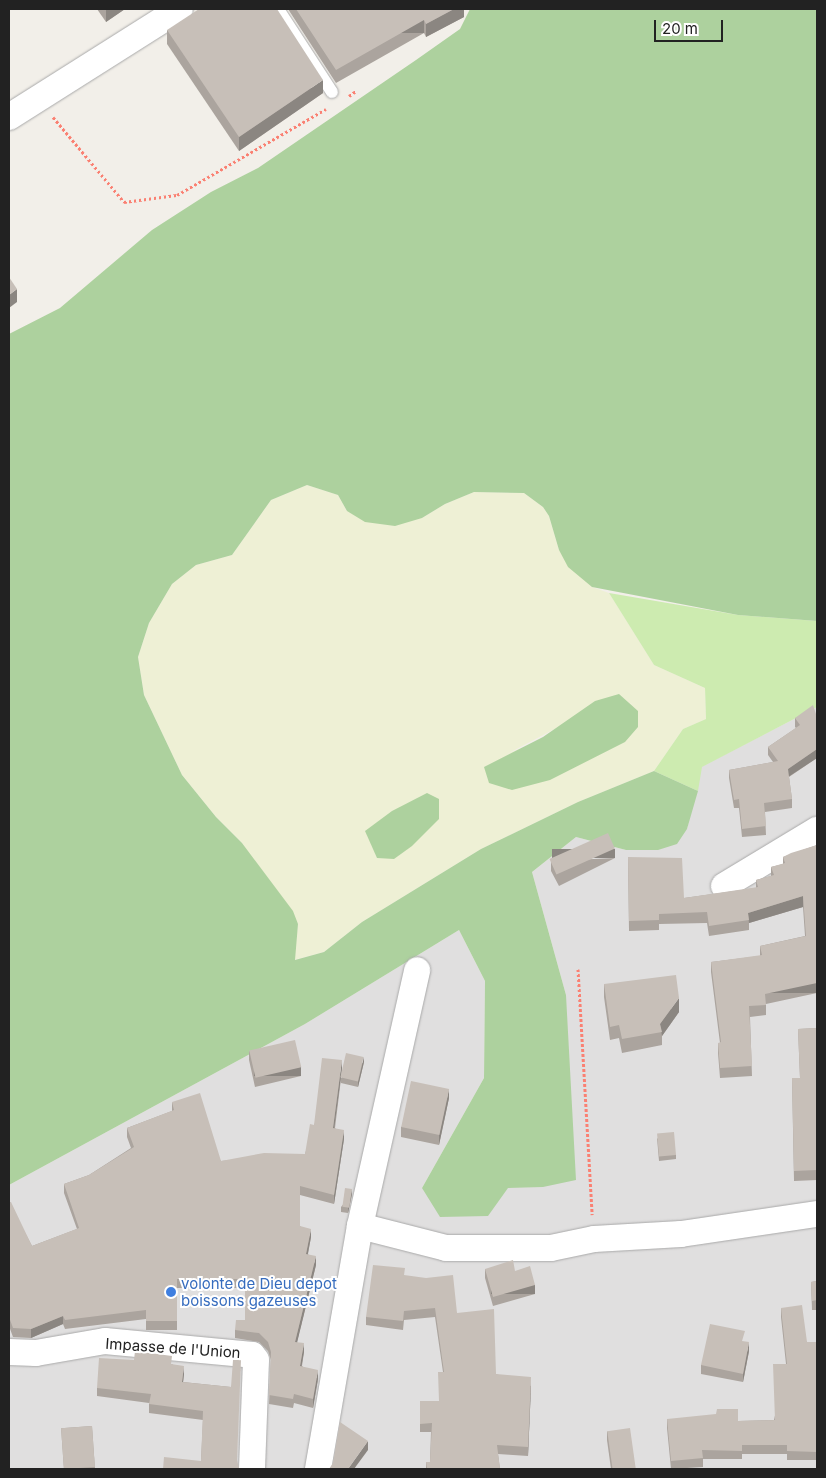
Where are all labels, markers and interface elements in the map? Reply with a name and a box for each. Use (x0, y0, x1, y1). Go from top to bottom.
scale bar (656, 10, 725, 42)
text: 20 m (662, 19, 698, 38)
place label: volonte de Dieu depot boissons gazeuses (181, 1274, 337, 1309)
marker: volonte de Dieu depot boissons gazeuses (165, 1286, 177, 1298)
street label: Impasse de l'Union (105, 1334, 241, 1362)

